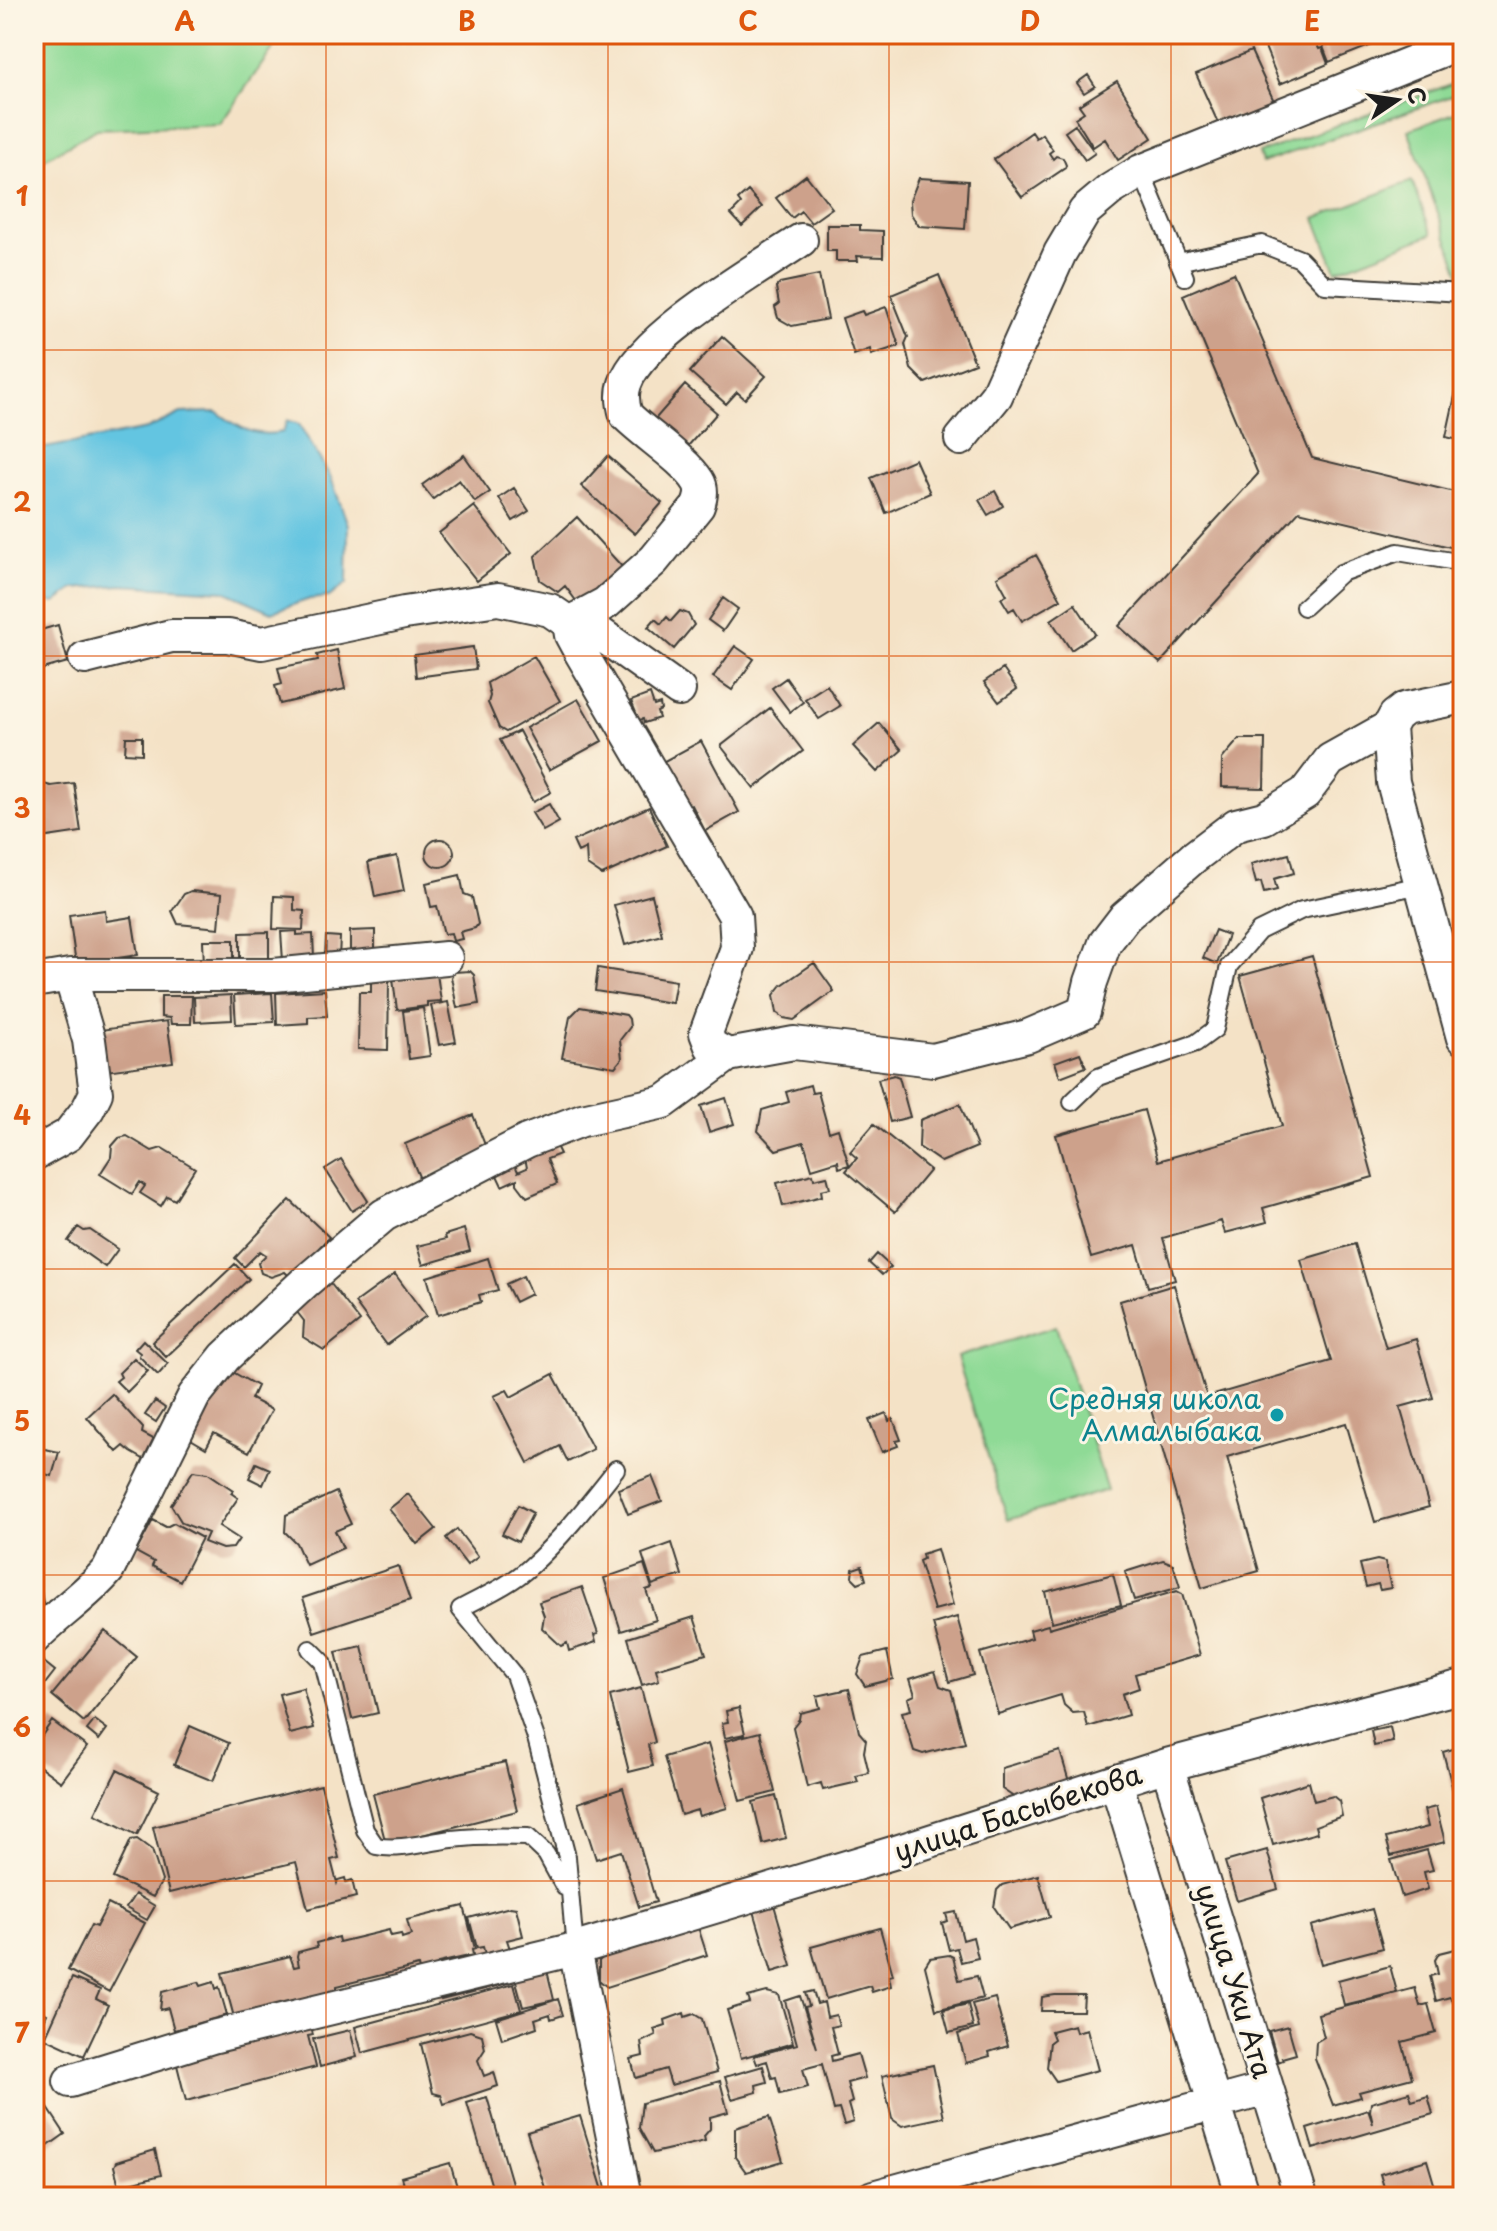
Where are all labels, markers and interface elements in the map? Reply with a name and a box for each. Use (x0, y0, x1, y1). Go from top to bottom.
text: A (175, 1, 195, 40)
text: B (458, 1, 476, 40)
text: C (738, 1, 758, 40)
text: D (1020, 1, 1040, 40)
text: E (1304, 1, 1320, 40)
north arrow (1357, 60, 1437, 140)
text: С (1400, 83, 1436, 107)
text: 1 (16, 176, 28, 215)
text: 2 (13, 482, 31, 521)
text: 3 (13, 788, 31, 827)
text: 4 (13, 1095, 31, 1134)
place label: Средняя школа Алмалыбака (1048, 1376, 1262, 1451)
text: 5 (14, 1401, 30, 1440)
marker: Средняя школа Алмалыбака (1268, 1406, 1286, 1424)
text: 6 (13, 1707, 31, 1746)
street label: улица Басыбекова (888, 1751, 1147, 1872)
street label: улица Уки Ата (1185, 1878, 1286, 2084)
text: 7 (15, 2013, 30, 2052)

